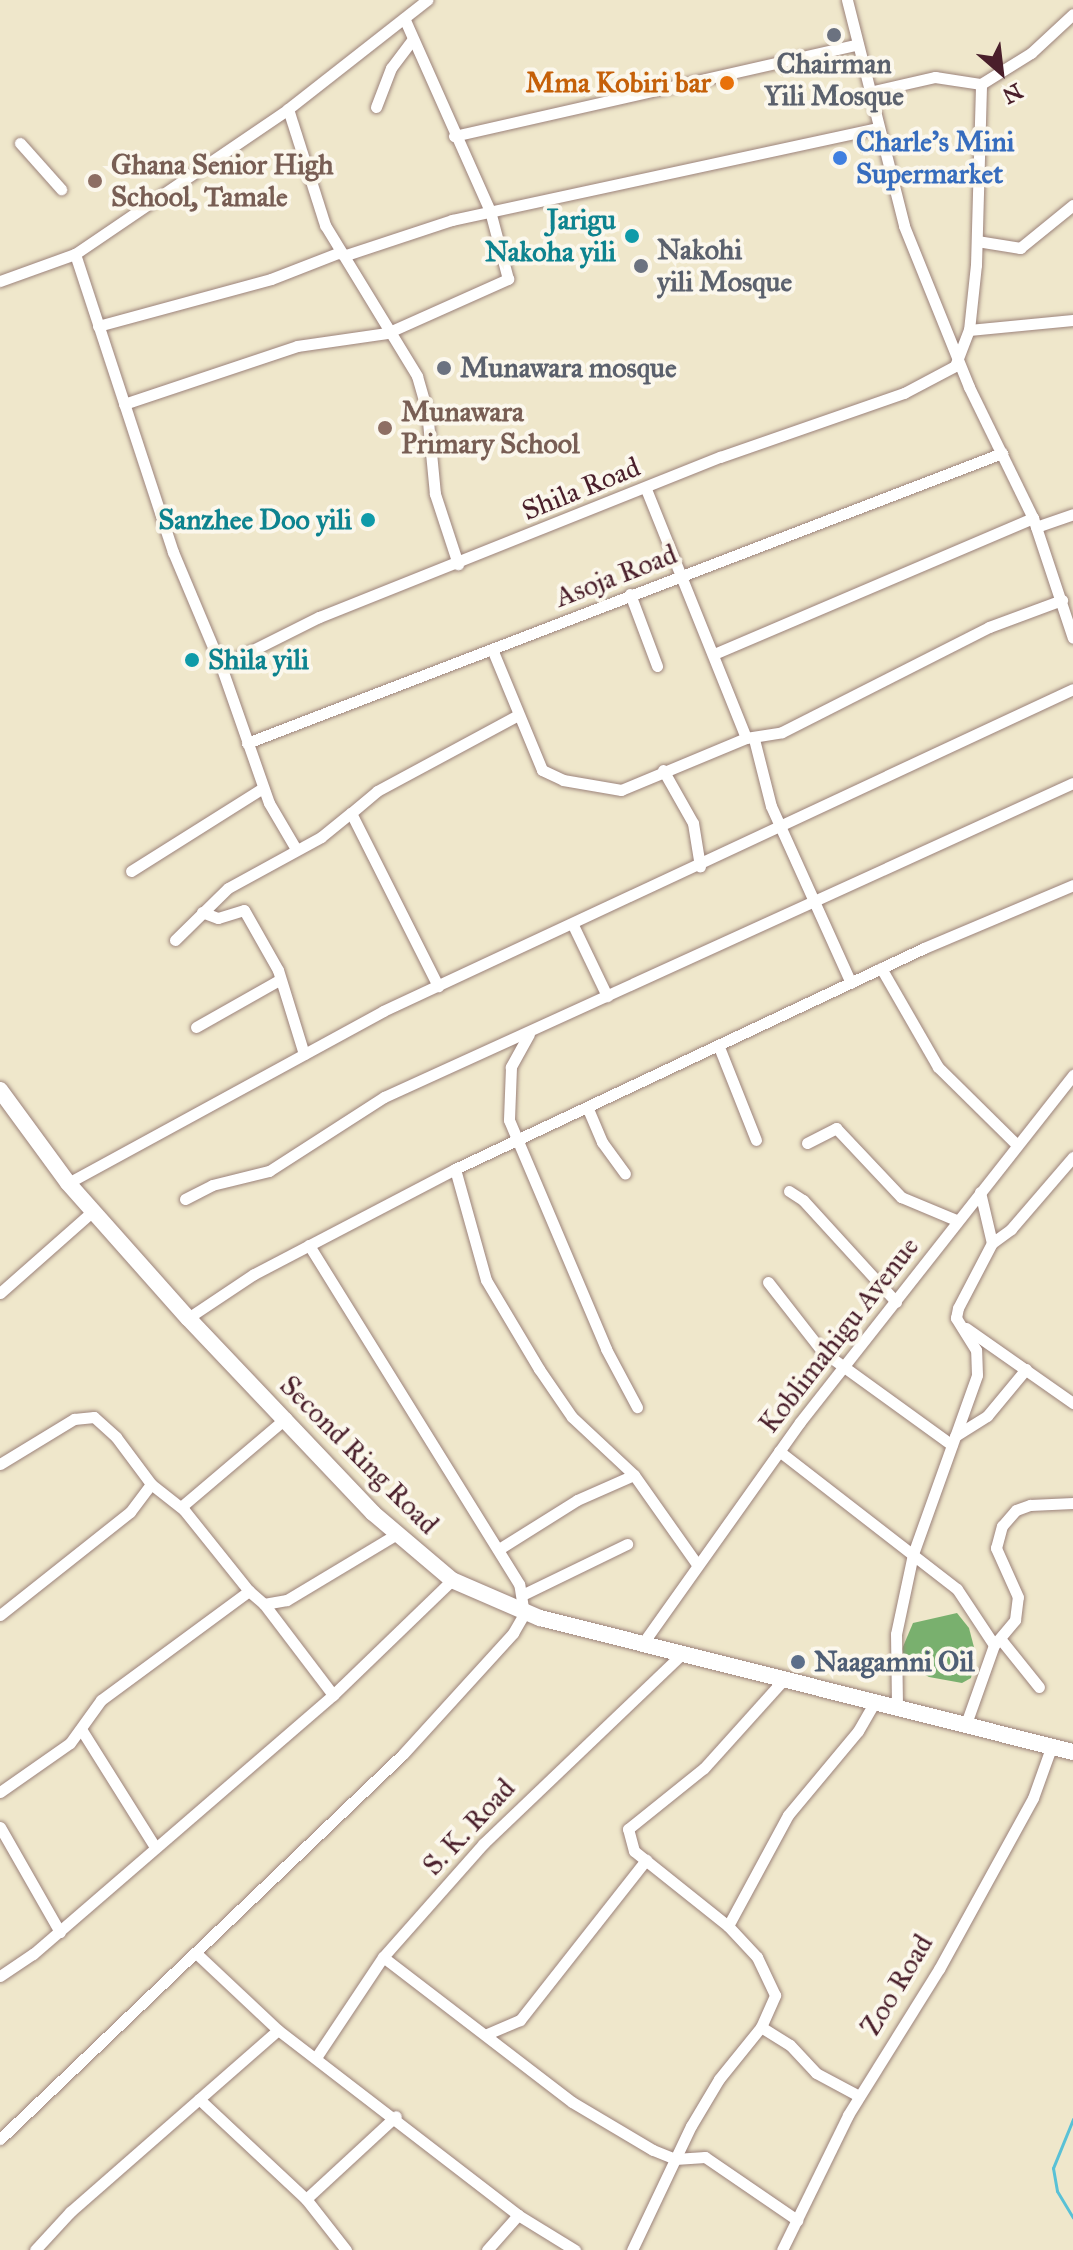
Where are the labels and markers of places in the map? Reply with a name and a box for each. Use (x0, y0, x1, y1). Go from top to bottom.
marker: Chairman Yili Mosque (825, 26, 843, 44)
place label: Chairman Yili Mosque (764, 47, 904, 113)
place label: Mma Kobiri bar (526, 66, 711, 100)
marker: Mma Kobiri bar (718, 74, 736, 92)
place label: Charle's Mini Supermarket (856, 125, 1014, 191)
place label: Ghana Senior High School, Tamale (111, 148, 334, 214)
marker: Charle's Mini Supermarket (831, 149, 849, 167)
marker: Ghana Senior High School, Tamale (86, 172, 104, 190)
place label: Jarigu Nakoha yili (485, 203, 616, 269)
marker: Jarigu Nakoha yili (623, 227, 641, 245)
place label: Nakohi yili Mosque (657, 233, 792, 299)
marker: Nakohi yili Mosque (632, 257, 650, 275)
place label: Munawara mosque (460, 351, 677, 385)
marker: Munawara mosque (435, 359, 453, 377)
place label: Munawara Primary School (401, 395, 580, 461)
marker: Munawara Primary School (376, 419, 394, 437)
place label: Sanzhee Doo yili (158, 503, 352, 537)
marker: Sanzhee Doo yili (359, 511, 377, 529)
place label: Shila yili (208, 643, 309, 677)
marker: Shila yili (183, 651, 201, 669)
place label: Naagamni Oil (814, 1645, 975, 1679)
marker: Naagamni Oil (789, 1653, 807, 1671)

